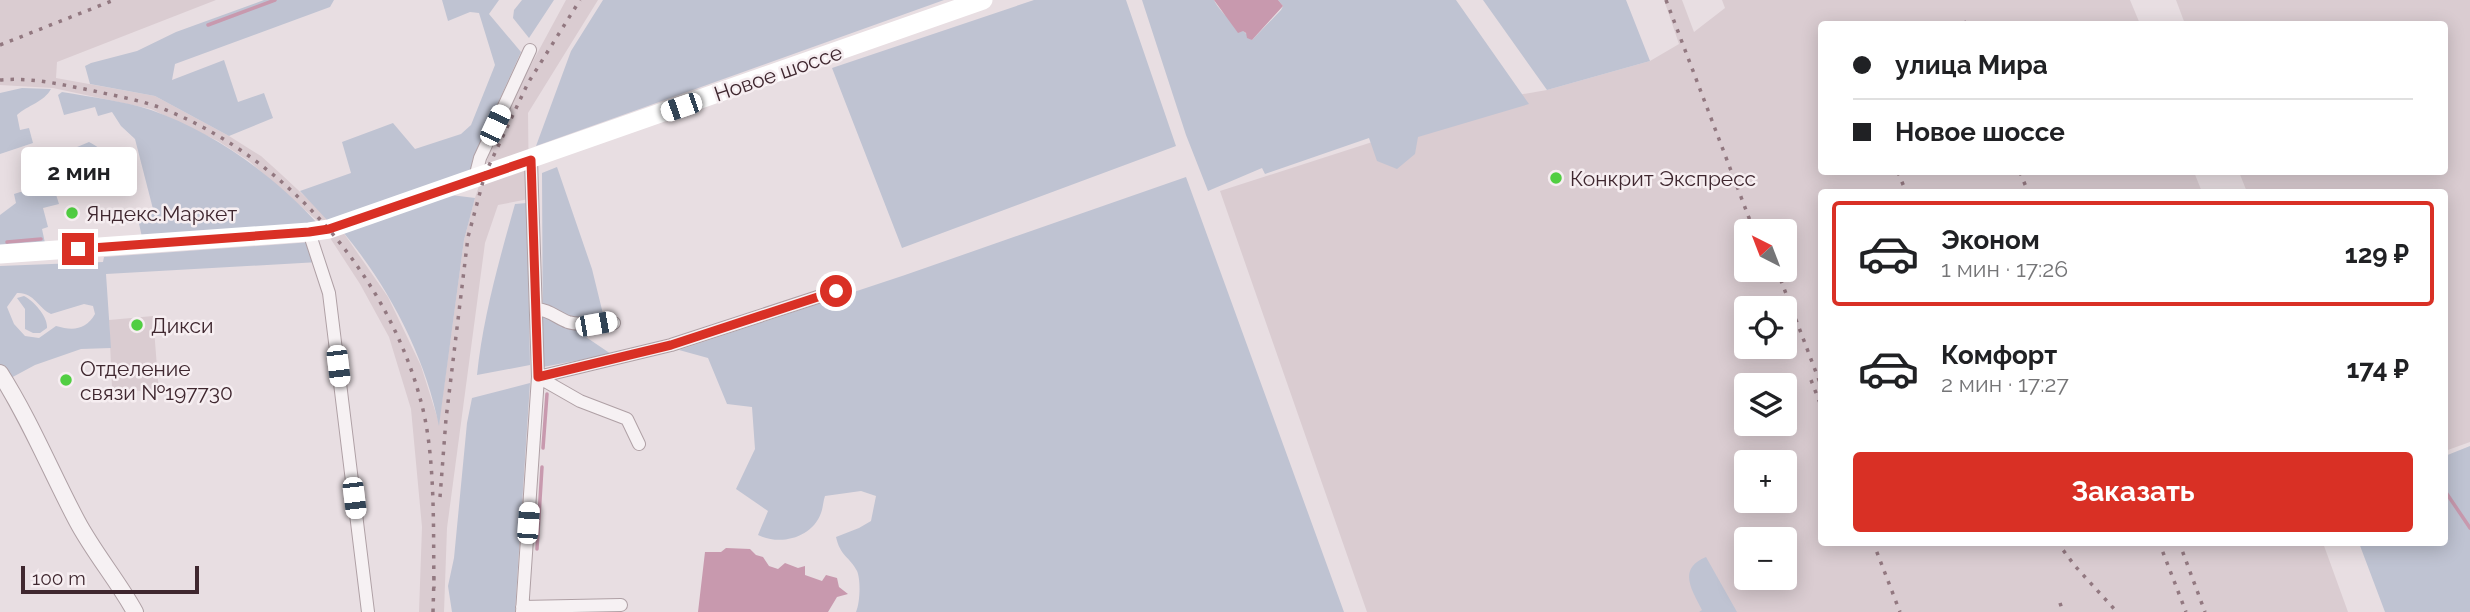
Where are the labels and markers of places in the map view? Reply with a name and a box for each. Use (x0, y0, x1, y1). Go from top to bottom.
place label: Конкрит Экспресс (1570, 166, 1756, 191)
marker: Конкрит Экспресс (1548, 170, 1564, 186)
place label: Яндекс.Маркет (86, 201, 237, 226)
marker: Яндекс.Маркет (64, 205, 80, 221)
place label: Дикси (151, 313, 214, 338)
marker: Дикси (129, 317, 145, 333)
place label: Отделение связи №197730 (80, 356, 233, 405)
marker: Отделение связи №197730 (58, 372, 74, 388)

